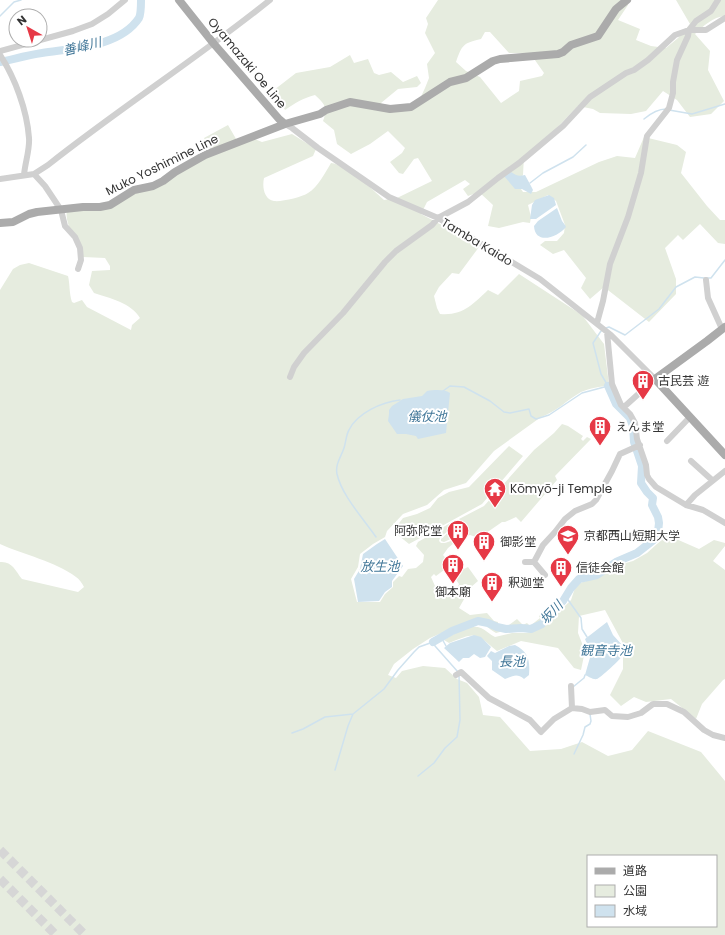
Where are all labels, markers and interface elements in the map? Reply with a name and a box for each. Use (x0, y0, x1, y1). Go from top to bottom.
north arrow (8, 8, 48, 48)
text: N (13, 11, 30, 29)
street label: Oyamazaki Oe Line (204, 14, 291, 112)
water label: 善峰川 (61, 32, 105, 60)
street label: Muko Yoshimine Line (103, 130, 221, 199)
street label: Tamba Kaido (438, 214, 516, 270)
building icon: 古民芸 遊 (630, 368, 656, 401)
place label: 古民芸 遊 (658, 372, 709, 389)
water label: 儀仗池 (407, 407, 448, 426)
building icon: えんま堂 (587, 414, 613, 447)
place label: えんま堂 (616, 418, 664, 435)
temple icon: Kōmyō-ji Temple (482, 476, 508, 509)
place label: Kōmyō-ji Temple (510, 480, 612, 497)
building icon: 阿弥陀堂 (445, 518, 471, 551)
place label: 阿弥陀堂 (394, 522, 442, 539)
school or university icon: 京都西山短期大学 (555, 523, 581, 556)
place label: 京都西山短期大学 (584, 527, 680, 544)
building icon: 御影堂 (471, 529, 497, 562)
place label: 御影堂 (500, 533, 536, 550)
building icon: 御本廟 (440, 552, 466, 585)
building icon: 信徒会館 (548, 555, 574, 588)
water label: 放生池 (360, 557, 401, 576)
place label: 信徒会館 (576, 559, 624, 576)
building icon: 釈迦堂 (479, 570, 505, 603)
place label: 釈迦堂 (508, 574, 544, 591)
place label: 御本廟 (435, 583, 471, 600)
water label: 坂川 (536, 595, 569, 628)
water label: 観音寺池 (580, 641, 634, 660)
water label: 長池 (499, 652, 527, 671)
legend (587, 855, 717, 927)
text: 道路 (623, 862, 647, 879)
text: 公園 (623, 882, 647, 899)
text: 水域 (623, 902, 647, 919)

